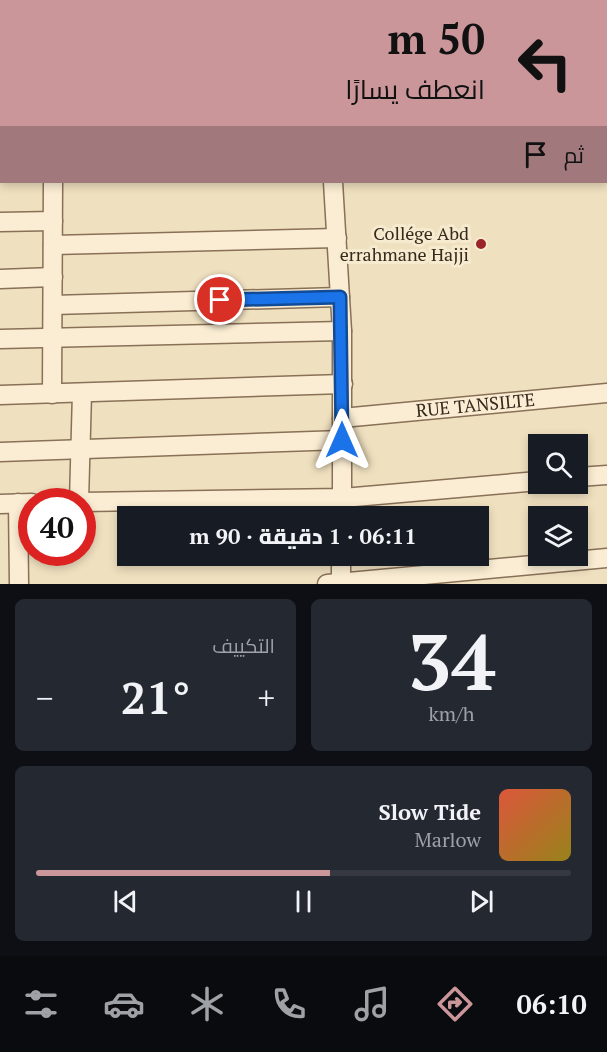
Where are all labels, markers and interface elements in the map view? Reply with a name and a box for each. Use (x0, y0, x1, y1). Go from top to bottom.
text: 50 m (387, 10, 485, 66)
icon: left (506, 24, 584, 102)
text: انعطف يسارًا (345, 71, 485, 107)
icon: arrive (519, 138, 552, 171)
text: ثم (564, 140, 584, 169)
place label: Collége Abd errahmane Hajji (340, 221, 469, 266)
marker: Collége Abd errahmane Hajji (474, 237, 488, 251)
pin (194, 274, 245, 325)
icon: arrive (203, 283, 236, 316)
street label: RUE TANSILTE (415, 387, 536, 422)
position arrow (310, 408, 374, 472)
map controls (528, 434, 588, 566)
button: search (528, 434, 588, 494)
speed limit sign: 40 (18, 488, 96, 566)
button: layers (528, 506, 588, 566)
text: 06:11 · 1 دقيقة · 90 m (189, 521, 417, 550)
text: 34 (407, 609, 496, 712)
text: التكييف (212, 632, 275, 659)
text: 21° (121, 667, 190, 727)
text: − (36, 676, 54, 719)
text: + (257, 676, 275, 719)
text: km/h (428, 700, 475, 727)
text: Slow Tide (378, 797, 481, 826)
text: Marlow (414, 826, 481, 853)
icon: previous (109, 885, 142, 918)
icon: pause (287, 885, 320, 918)
icon: next (465, 885, 498, 918)
icon: filters (20, 983, 62, 1025)
icon: car (103, 983, 145, 1025)
icon: climate (186, 983, 228, 1025)
icon: phone (268, 983, 310, 1025)
icon: music (351, 983, 393, 1025)
icon: directions (434, 983, 476, 1025)
text: 06:10 (516, 986, 587, 1022)

